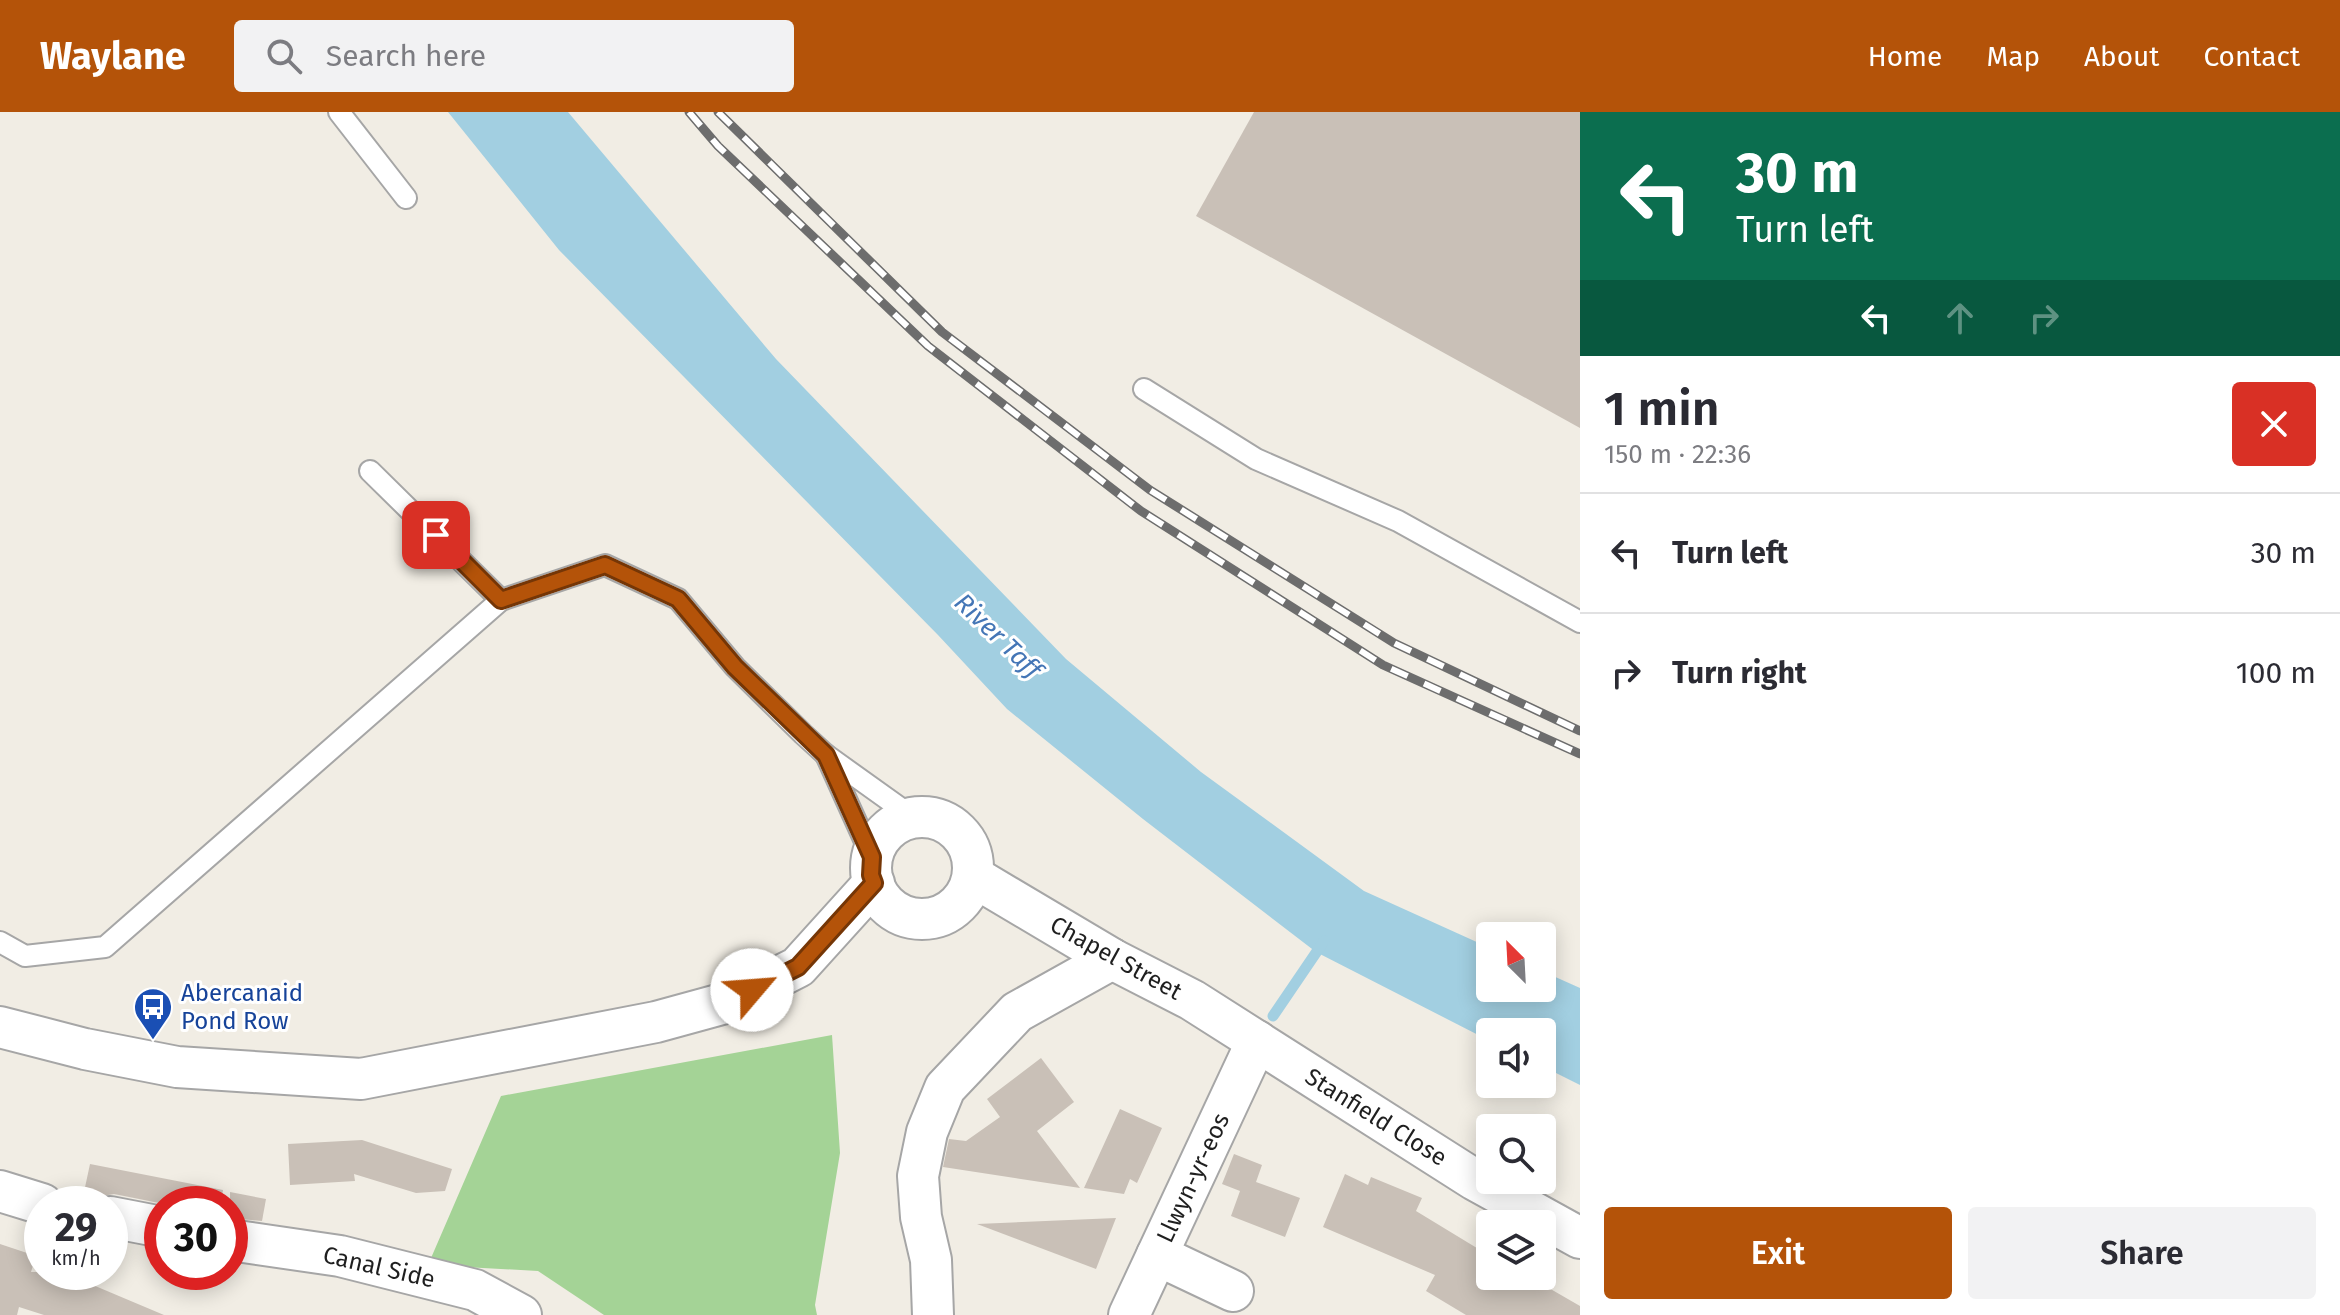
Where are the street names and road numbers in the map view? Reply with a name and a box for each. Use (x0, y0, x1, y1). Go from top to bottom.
street label: Chapel Street (1045, 910, 1187, 1006)
street label: Stanfield Close (1300, 1062, 1452, 1172)
street label: Llwyn-yr-eos (1151, 1109, 1235, 1247)
street label: Canal Side (320, 1241, 438, 1293)

